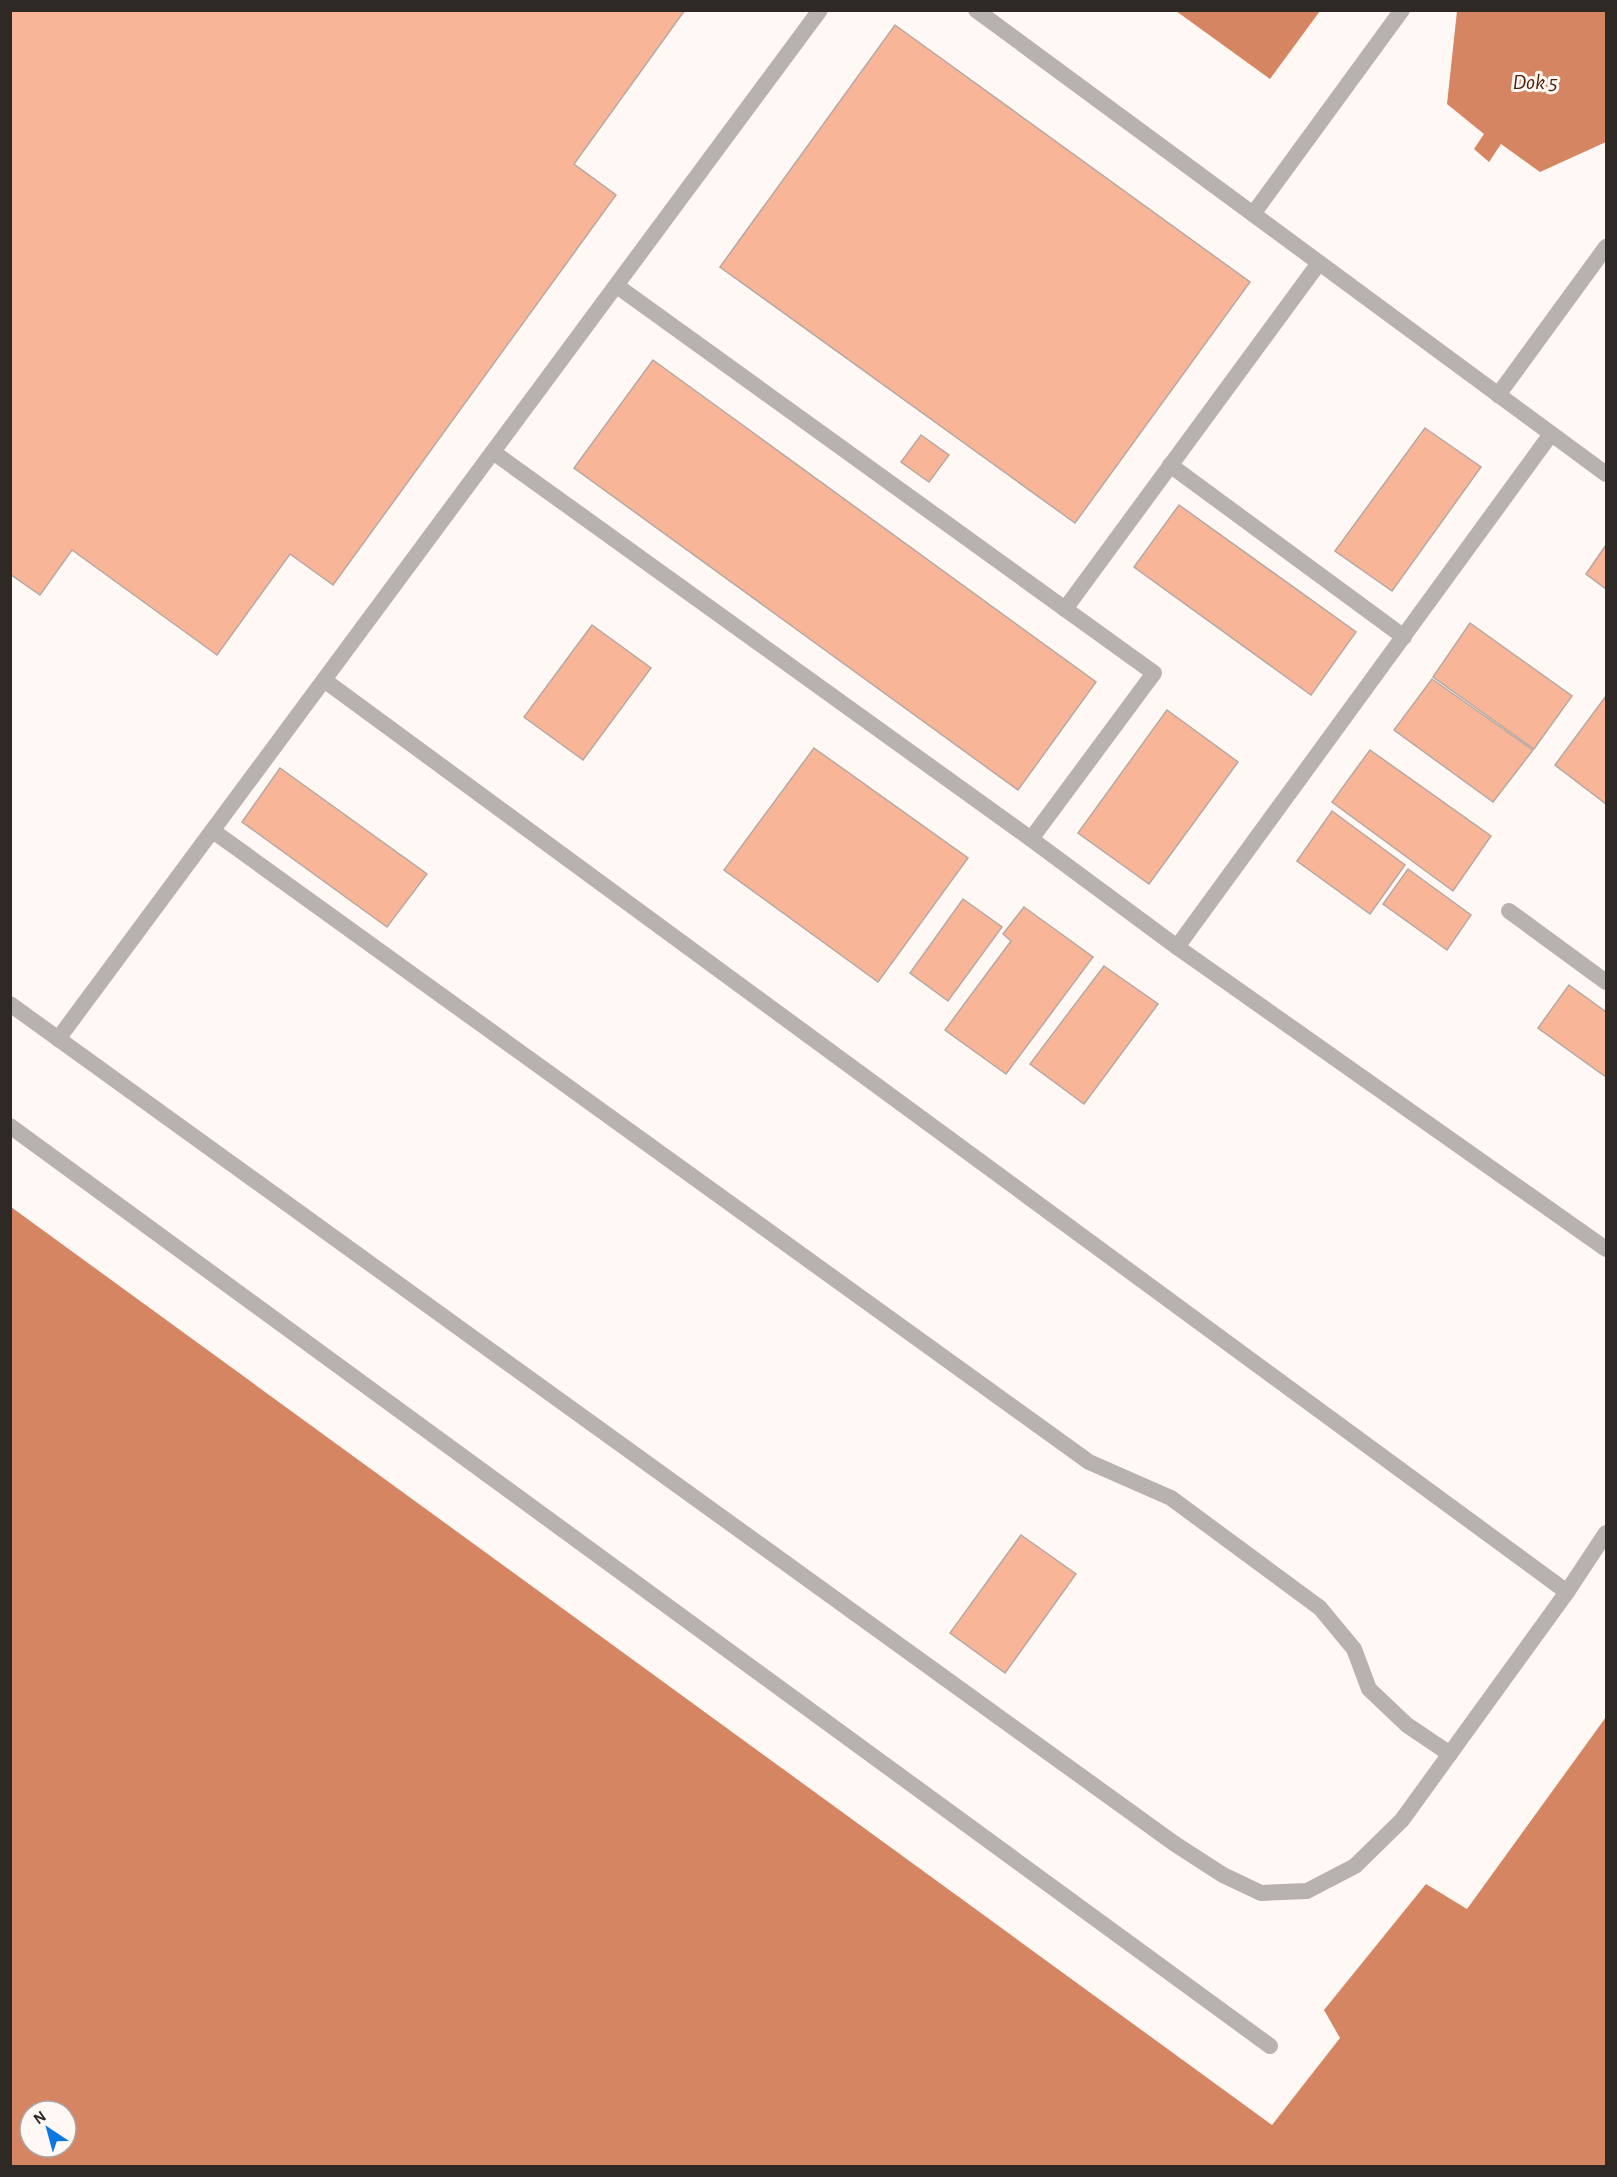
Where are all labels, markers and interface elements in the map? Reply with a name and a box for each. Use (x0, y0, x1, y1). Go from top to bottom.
water label: Dok 5 (1512, 71, 1558, 93)
north arrow (18, 2099, 78, 2159)
text: N (31, 2108, 49, 2127)

